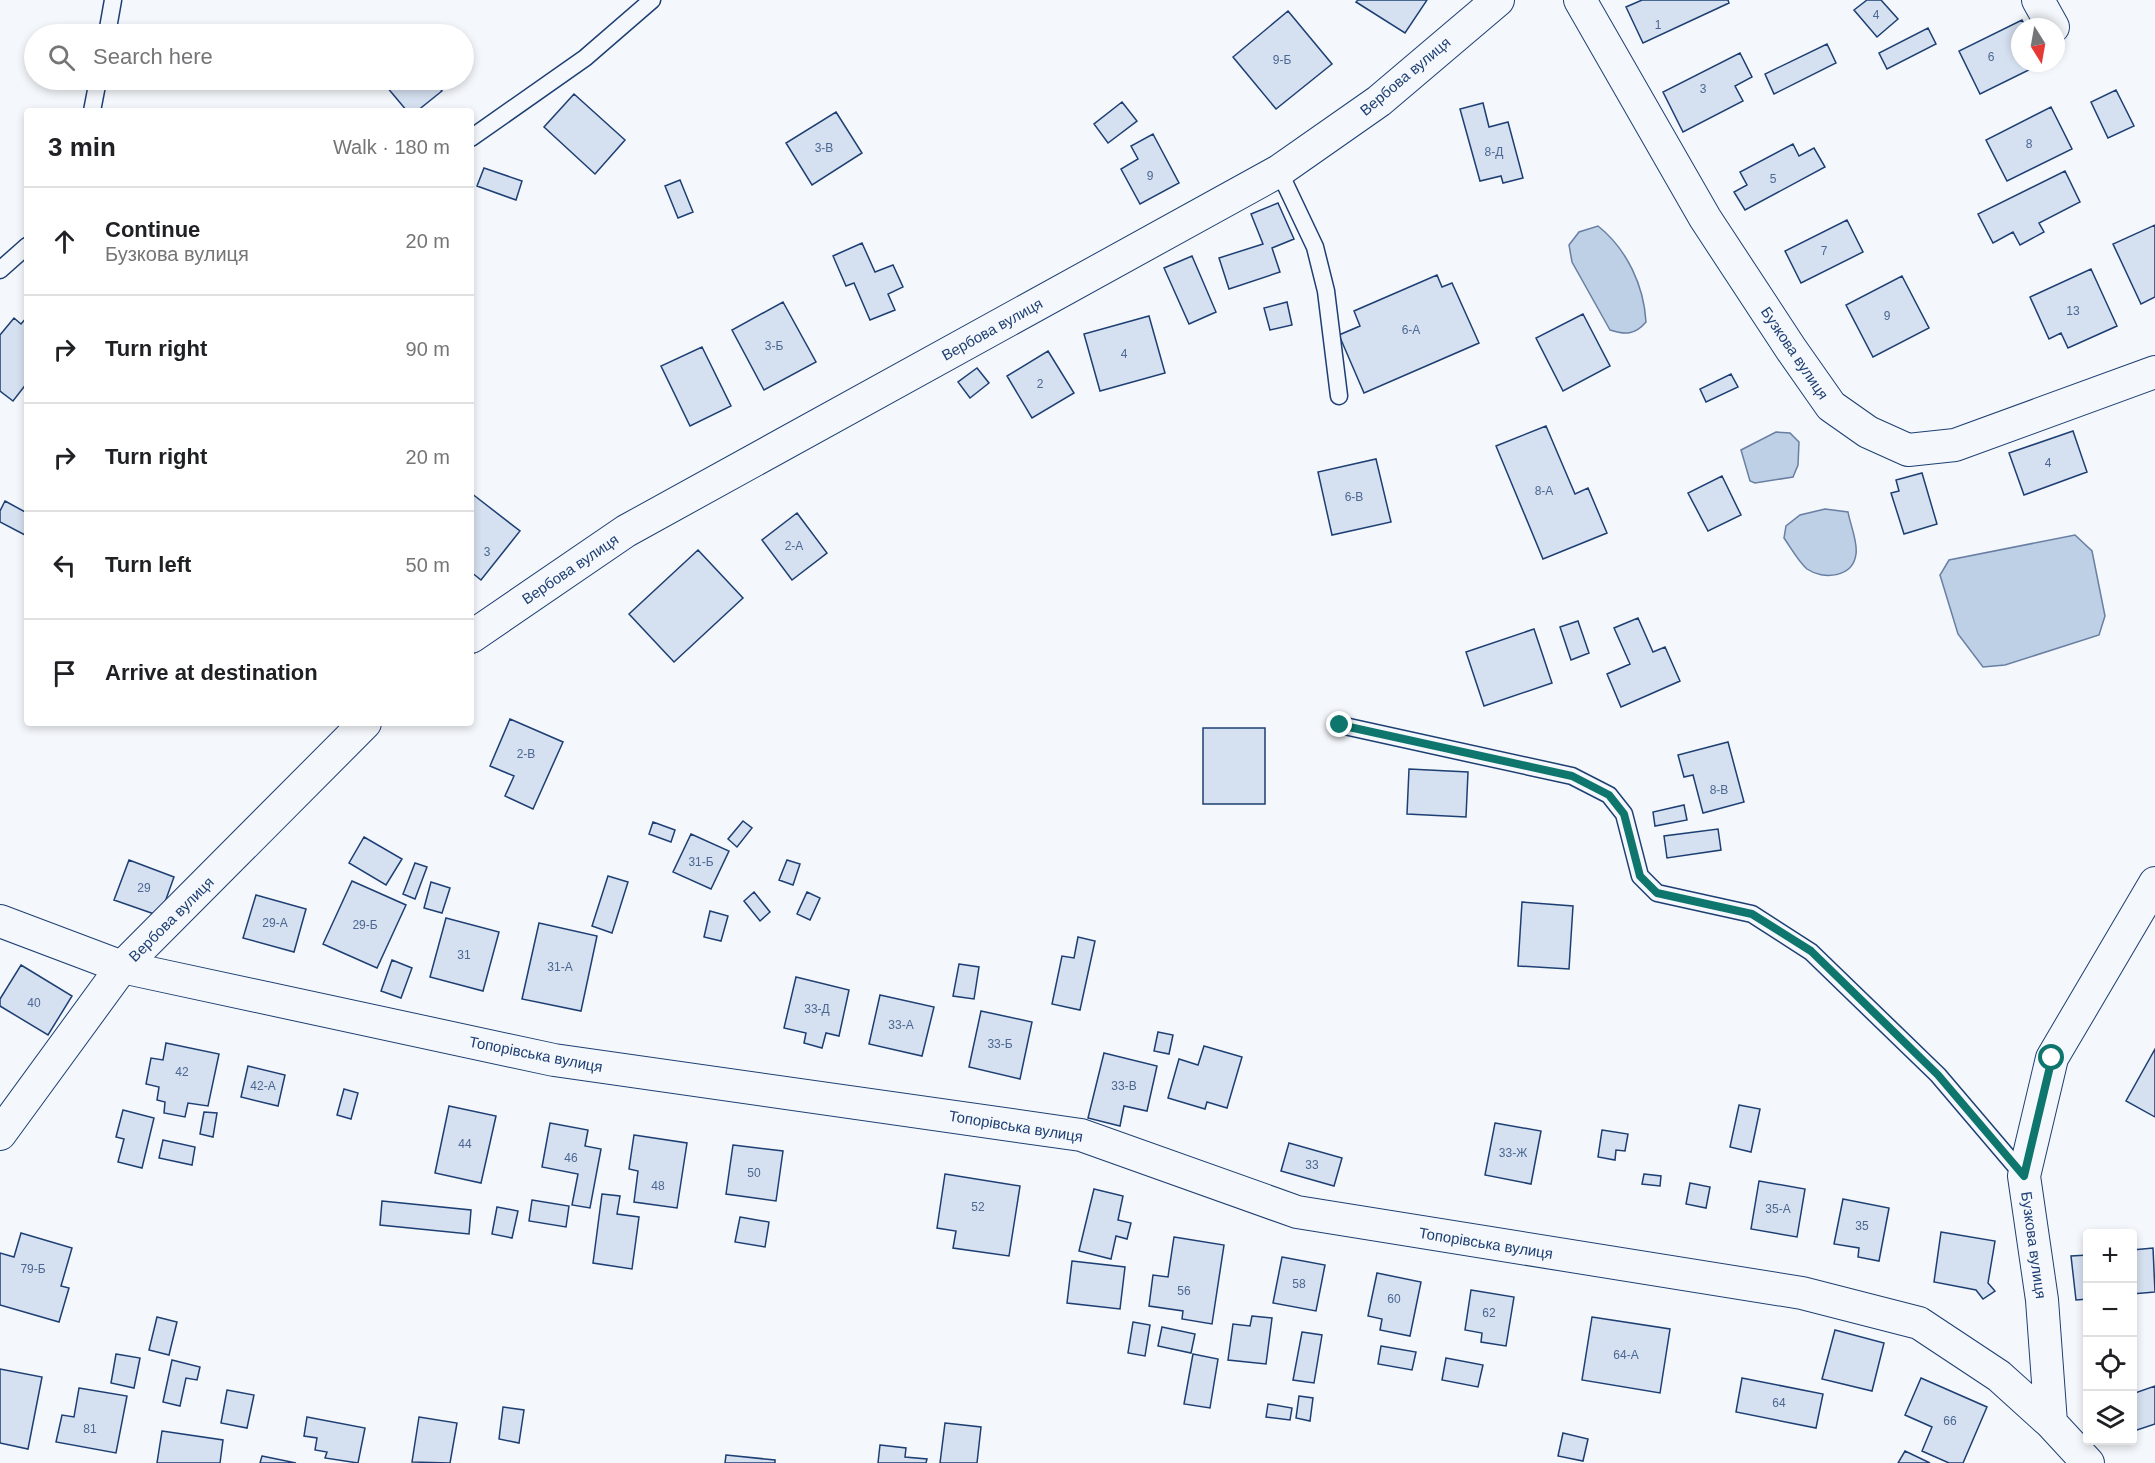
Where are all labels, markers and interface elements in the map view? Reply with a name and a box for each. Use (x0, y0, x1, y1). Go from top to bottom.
house number: 4 (1873, 8, 1880, 22)
house number: 1 (1655, 18, 1662, 32)
north arrow (2011, 18, 2065, 72)
search box (24, 24, 474, 90)
street label: Вербова вулиця (1356, 33, 1454, 119)
icon: search (45, 41, 78, 74)
text: Search here (93, 44, 213, 69)
house number: 6 (1988, 50, 1995, 64)
house number: 9-Б (1273, 53, 1291, 67)
house number: 3 (1700, 82, 1707, 96)
text: 3 min (48, 132, 116, 162)
text: Walk · 180 m (333, 136, 450, 158)
house number: 8 (2026, 137, 2033, 151)
house number: 3-В (815, 141, 833, 155)
house number: 8-Д (1485, 145, 1503, 159)
house number: 9 (1147, 169, 1154, 183)
house number: 5 (1770, 172, 1777, 186)
text: Continue (105, 217, 200, 242)
icon: ahead (48, 225, 81, 258)
text: 20 m (406, 230, 450, 252)
text: Бузкова вулиця (105, 243, 249, 265)
house number: 7 (1821, 244, 1828, 258)
street label: Вербова вулиця (939, 294, 1045, 364)
street label: Бузкова вулиця (1758, 304, 1832, 402)
house number: 13 (2066, 304, 2080, 318)
house number: 9 (1884, 309, 1891, 323)
house number: 6-А (1402, 323, 1420, 337)
icon: right (48, 333, 81, 366)
text: Turn right (105, 336, 207, 361)
text: 90 m (406, 338, 450, 360)
house number: 3-Б (765, 339, 783, 353)
house number: 4 (1121, 347, 1128, 361)
house number: 2 (1037, 377, 1044, 391)
icon: right (48, 441, 81, 474)
text: Turn right (105, 444, 207, 469)
text: 20 m (406, 446, 450, 468)
house number: 4 (2045, 456, 2052, 470)
house number: 8-А (1535, 484, 1553, 498)
house number: 6-В (1345, 490, 1363, 504)
street label: Вербова вулиця (519, 530, 621, 608)
house number: 2-А (785, 539, 803, 553)
house number: 3 (484, 545, 491, 559)
icon: left (48, 549, 81, 582)
text: Turn left (105, 552, 191, 577)
text: 50 m (406, 554, 450, 576)
icon: arrive (48, 657, 81, 690)
text: Arrive at destination (105, 660, 318, 685)
route end (1326, 711, 1352, 737)
house number: 2-В (517, 747, 535, 761)
house number: 8-В (1710, 783, 1728, 797)
house number: 31-Б (688, 855, 714, 869)
street label: Вербова вулиця (125, 873, 217, 965)
house number: 29 (137, 881, 151, 895)
house number: 29-А (262, 916, 288, 930)
house number: 29-Б (352, 918, 378, 932)
house number: 31 (457, 948, 471, 962)
house number: 31-А (547, 960, 573, 974)
house number: 40 (27, 996, 41, 1010)
house number: 33-Д (804, 1002, 830, 1016)
house number: 33-А (888, 1018, 914, 1032)
street label: Топорівська вулиця (468, 1033, 604, 1075)
house number: 33-Б (987, 1037, 1013, 1051)
route start (2038, 1044, 2064, 1070)
house number: 42 (175, 1065, 189, 1079)
house number: 42-А (250, 1079, 276, 1093)
house number: 33-В (1111, 1079, 1137, 1093)
street label: Топорівська вулиця (948, 1107, 1084, 1145)
house number: 44 (458, 1137, 472, 1151)
house number: 33-Ж (1499, 1146, 1527, 1160)
house number: 46 (564, 1151, 578, 1165)
house number: 33 (1305, 1158, 1319, 1172)
house number: 50 (747, 1166, 761, 1180)
house number: 48 (651, 1179, 665, 1193)
street label: Бузкова вулиця (2018, 1190, 2050, 1300)
house number: 52 (971, 1200, 985, 1214)
house number: 35-А (1765, 1202, 1791, 1216)
house number: 35 (1855, 1219, 1869, 1233)
street label: Топорівська вулиця (1418, 1224, 1554, 1262)
map controls (2083, 1229, 2137, 1445)
button: + (2083, 1229, 2137, 1283)
house number: 79-Б (20, 1262, 46, 1276)
house number: 58 (1292, 1277, 1306, 1291)
button: − (2083, 1283, 2137, 1337)
house number: 56 (1177, 1284, 1191, 1298)
house number: 60 (1387, 1292, 1401, 1306)
house number: 62 (1482, 1306, 1496, 1320)
button: locate (2083, 1337, 2137, 1391)
house number: 64-А (1613, 1348, 1639, 1362)
button: layers (2083, 1391, 2137, 1445)
house number: 64 (1772, 1396, 1786, 1410)
house number: 66 (1943, 1414, 1957, 1428)
house number: 81 (83, 1422, 97, 1436)

